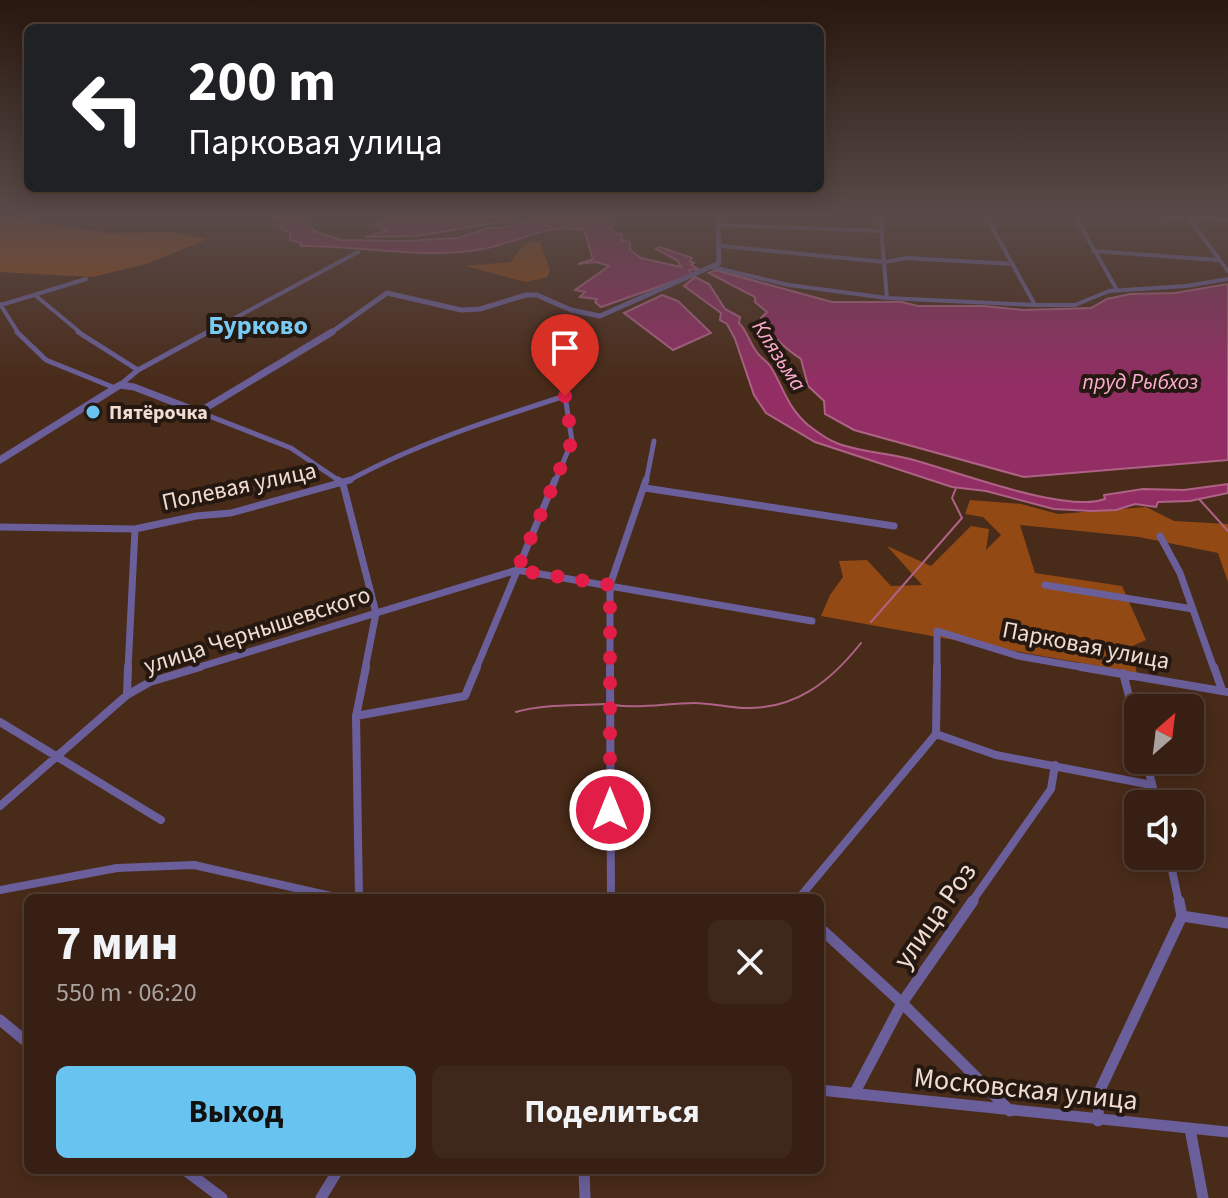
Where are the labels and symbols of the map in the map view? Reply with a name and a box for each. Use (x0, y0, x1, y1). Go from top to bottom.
district label: Бурково (208, 307, 308, 344)
water label: Клязьма (744, 313, 814, 398)
pin (531, 314, 599, 396)
water label: пруд Рыбхоз (1082, 366, 1198, 398)
place label: Пятёрочка (109, 399, 208, 427)
marker: Пятёрочка (84, 403, 102, 421)
street label: Полевая улица (158, 453, 320, 520)
street label: улица Чернышевского (139, 577, 375, 684)
street label: Парковая улица (999, 612, 1173, 679)
north arrow (1124, 694, 1204, 774)
position arrow (568, 768, 652, 852)
street label: улица Роз (884, 854, 986, 977)
street label: Московская улица (912, 1057, 1140, 1121)

